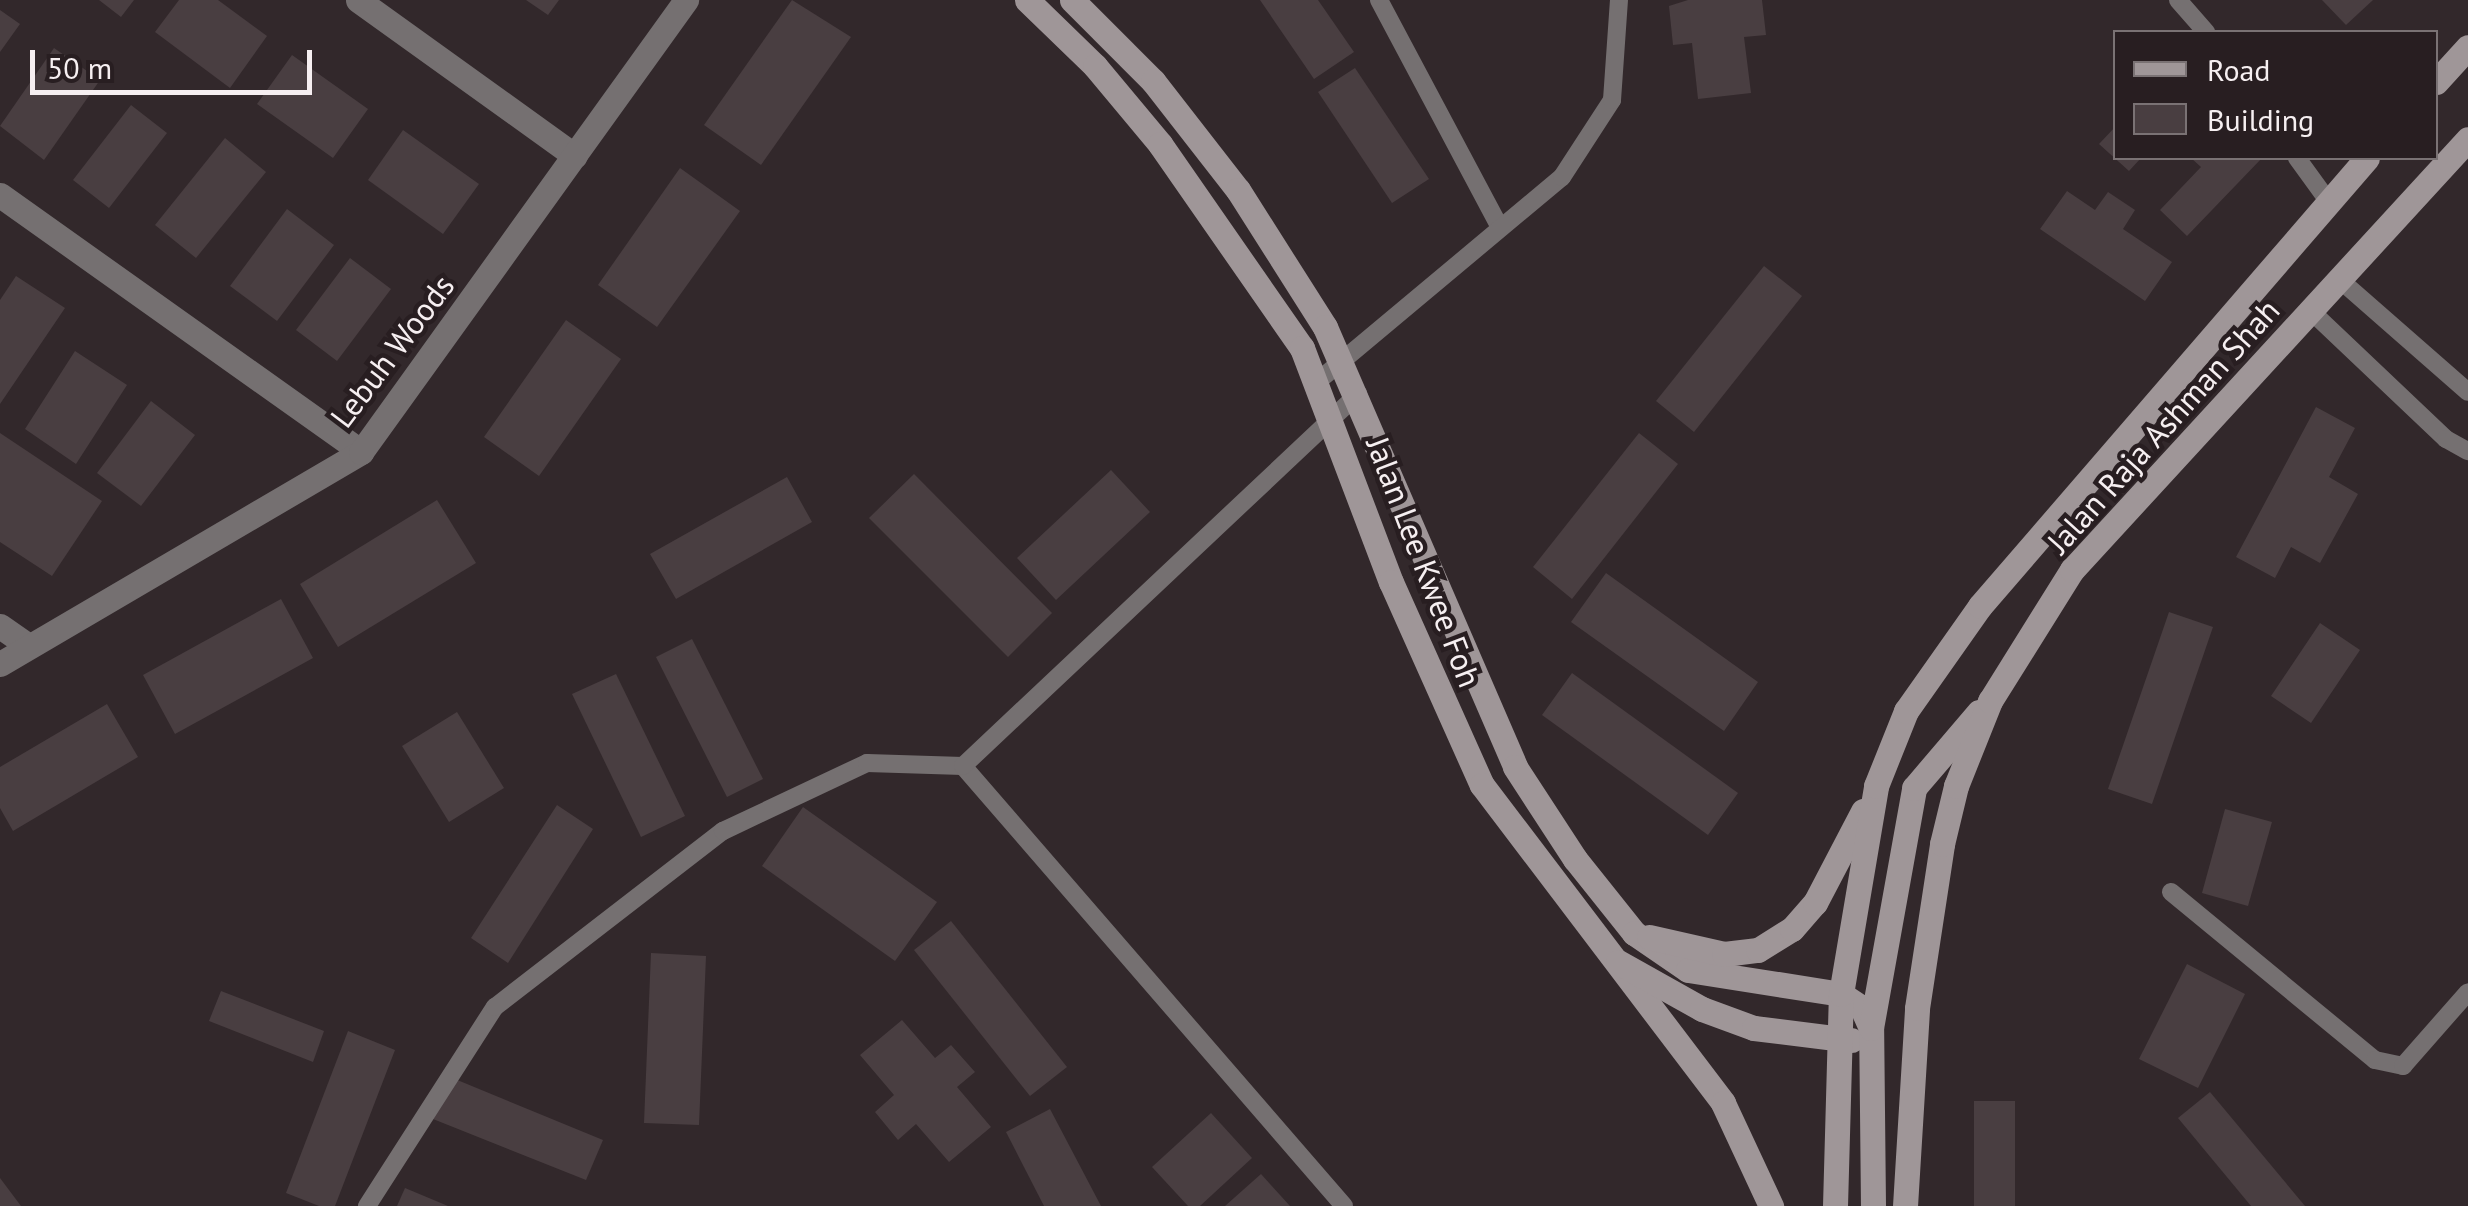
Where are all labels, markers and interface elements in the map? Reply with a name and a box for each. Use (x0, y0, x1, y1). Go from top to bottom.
scale bar (35, 30, 318, 92)
legend (2113, 30, 2438, 160)
text: 50 m (47, 48, 112, 87)
text: Road (2207, 50, 2271, 89)
text: Building (2207, 100, 2314, 139)
street label: Lebuh Woods (322, 267, 462, 435)
street label: Jalan Raja Ashman Shah (2039, 291, 2287, 561)
street label: Jalan Lee Kwee Foh (1359, 432, 1489, 692)

